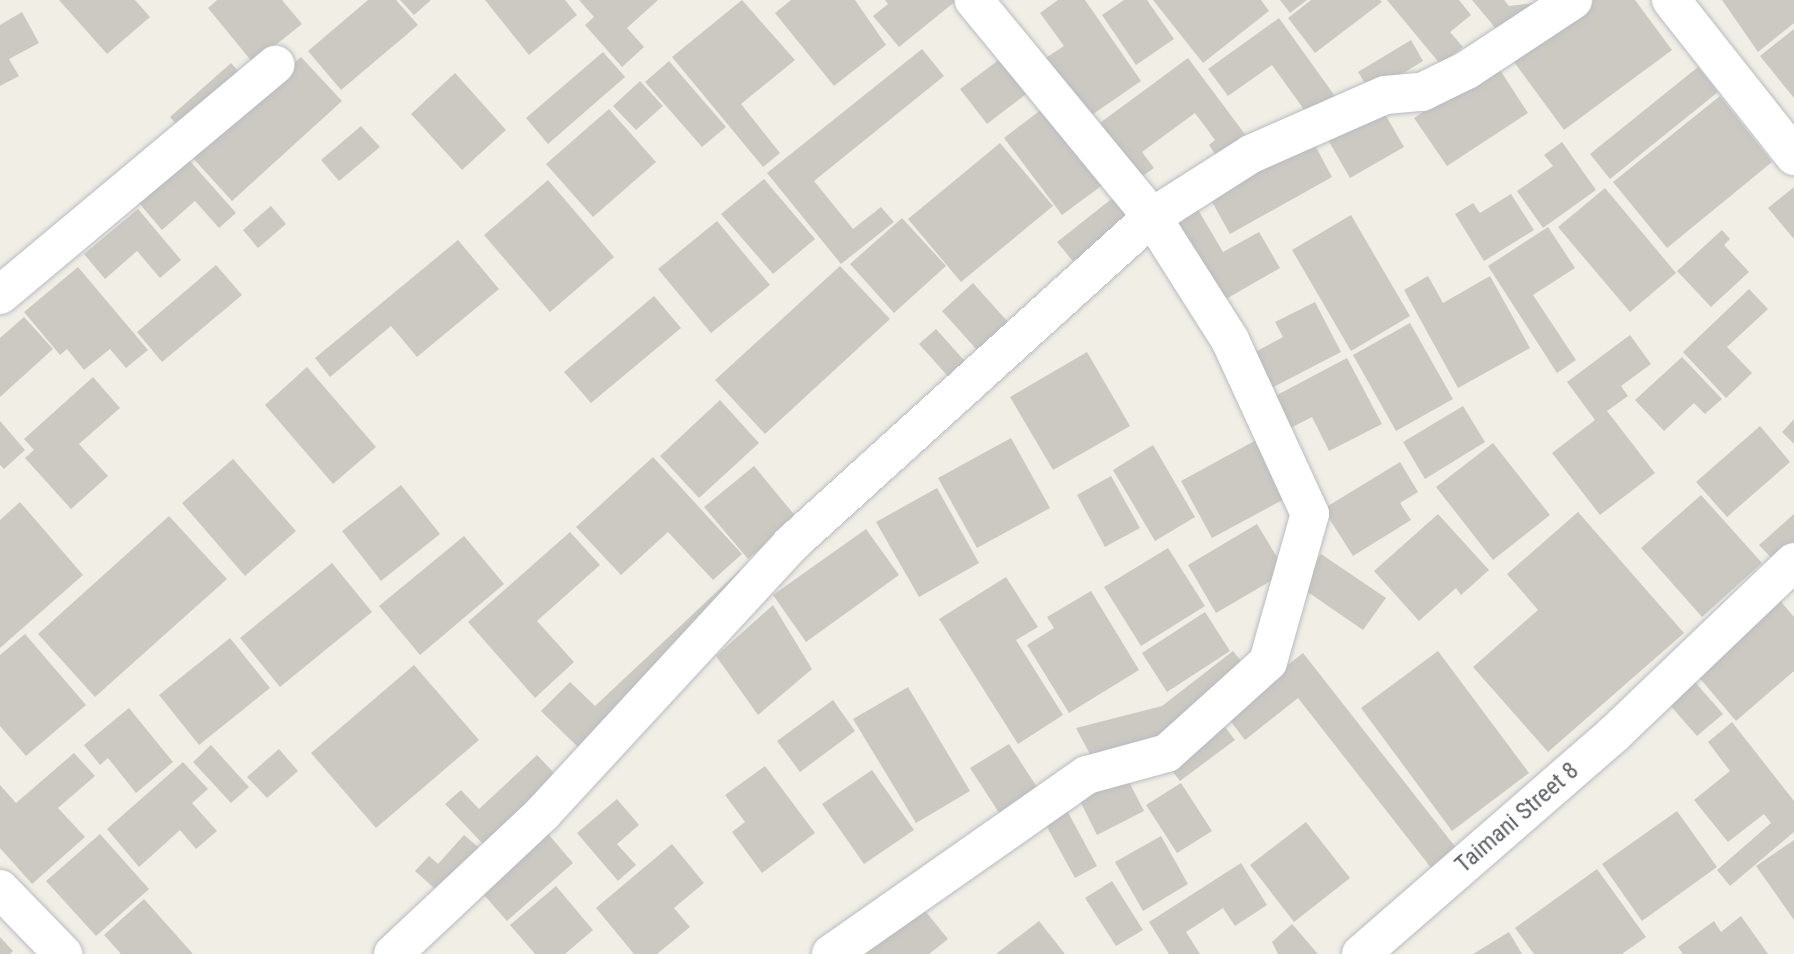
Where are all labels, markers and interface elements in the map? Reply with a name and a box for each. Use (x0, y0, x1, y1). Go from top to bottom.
street label: Taimani Street 8 (1449, 757, 1585, 879)

